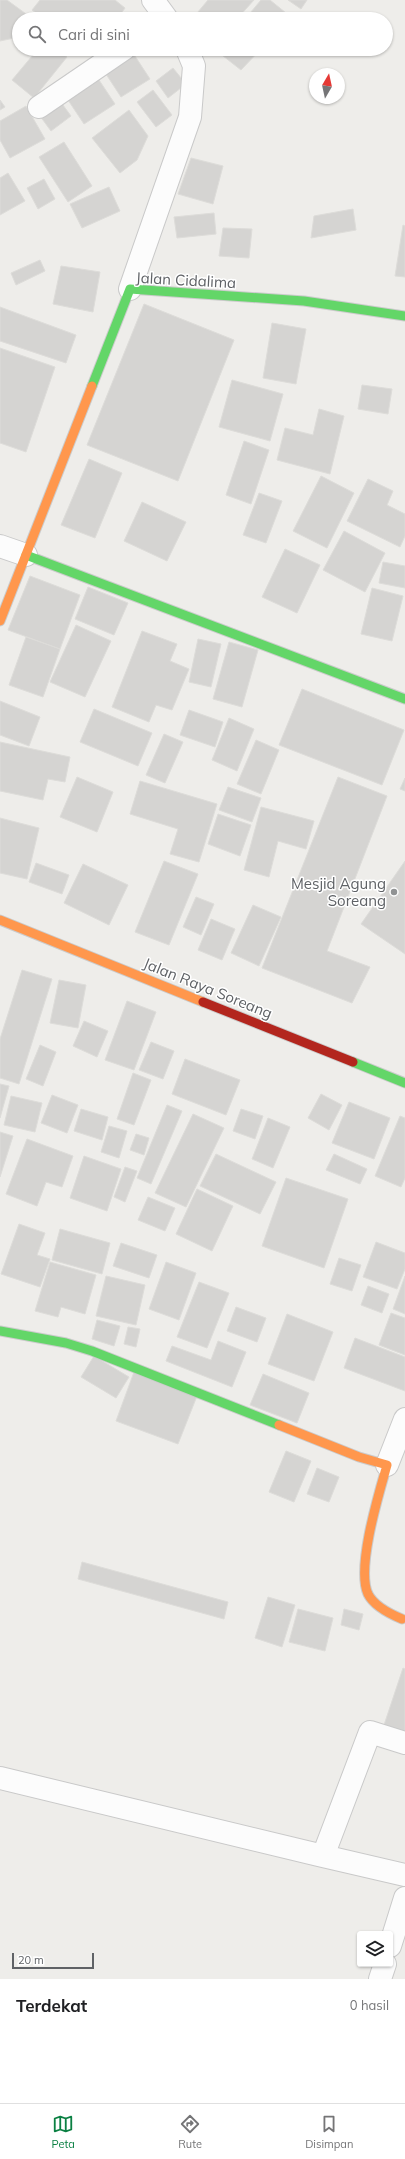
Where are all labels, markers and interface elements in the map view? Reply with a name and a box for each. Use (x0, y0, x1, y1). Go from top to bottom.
search box (12, 12, 393, 56)
icon: search (26, 23, 48, 45)
text: Cari di sini (58, 25, 130, 44)
north arrow (309, 68, 345, 104)
street label: Jalan Cidalima (135, 268, 237, 292)
place label: Mesjid Agung Soreang (291, 874, 386, 910)
marker: Mesjid Agung Soreang (389, 887, 399, 897)
street label: Jalan Raya Soreang (141, 953, 275, 1023)
map controls (357, 1931, 393, 1967)
button: layers (357, 1931, 393, 1967)
scale bar (12, 1951, 94, 1970)
text: 20 m (18, 1953, 44, 1967)
text: Terdekat (16, 1995, 87, 2016)
text: 0 hasil (350, 1997, 389, 2013)
tab: Peta (52, 2113, 75, 2151)
tab: Rute (178, 2113, 202, 2151)
tab: Disimpan (305, 2113, 353, 2151)

